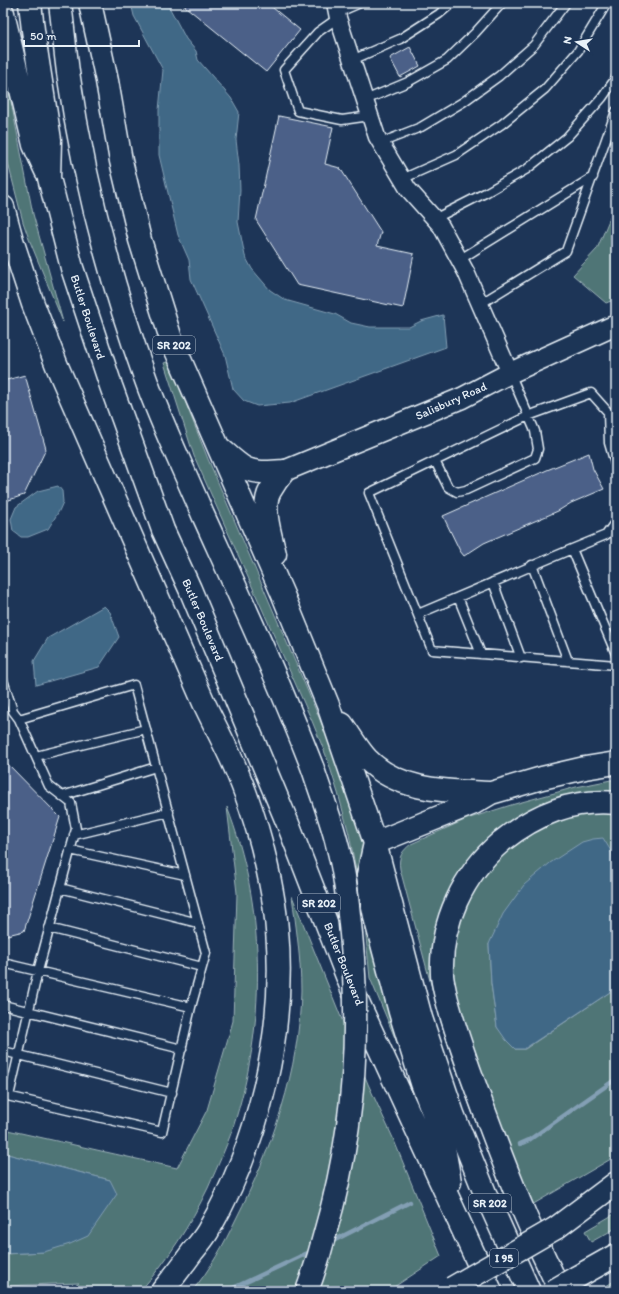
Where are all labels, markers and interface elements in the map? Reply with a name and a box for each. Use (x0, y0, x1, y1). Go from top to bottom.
scale bar (24, 22, 139, 48)
north arrow (557, 22, 597, 62)
text: 50 m (30, 29, 56, 43)
text: N (561, 35, 575, 45)
street label: Butler Boulevard (68, 273, 108, 361)
road number: SR 202 (153, 336, 195, 354)
street label: Salisbury Road (413, 379, 489, 423)
street label: Butler Boulevard (179, 577, 227, 664)
road number: SR 202 (298, 894, 340, 912)
street label: Butler Boulevard (321, 920, 367, 1008)
road number: SR 202 (469, 1194, 511, 1212)
road number: I 95 (490, 1249, 518, 1267)

